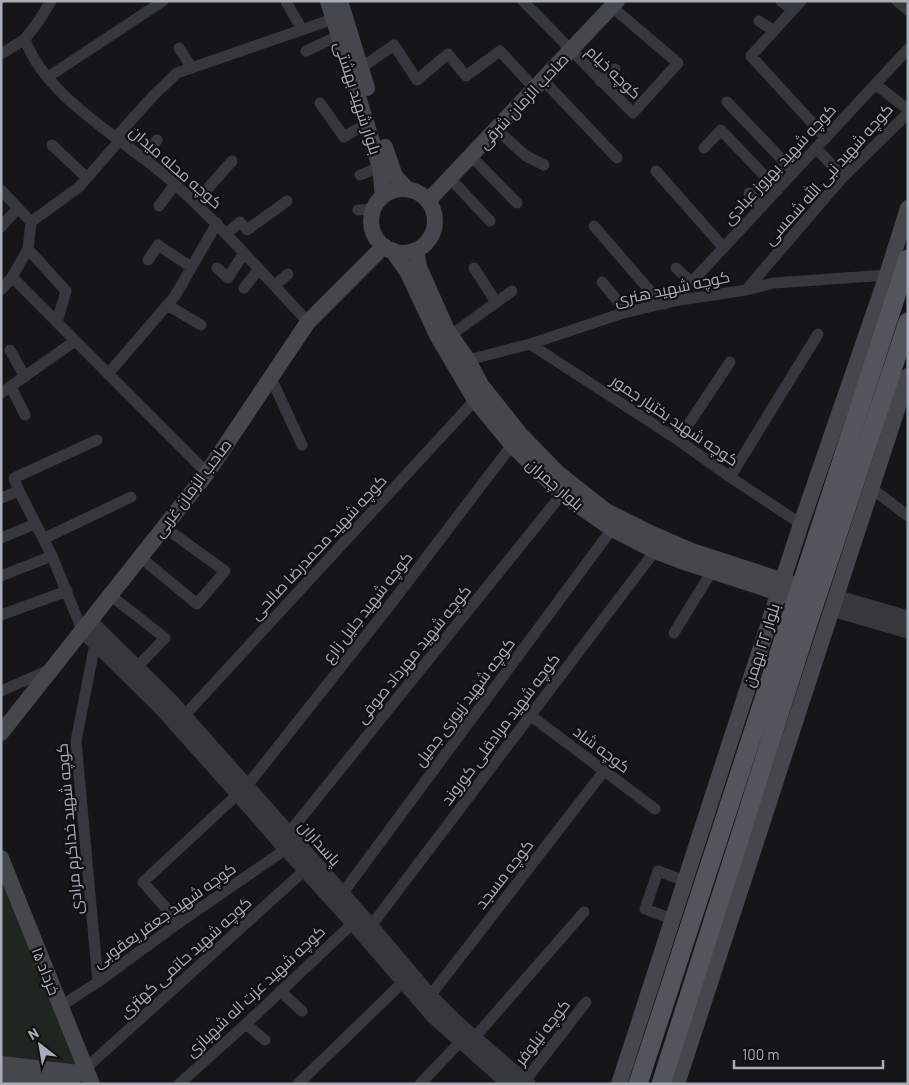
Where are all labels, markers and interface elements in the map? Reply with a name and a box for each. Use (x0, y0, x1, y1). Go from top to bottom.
street label: بلوار شهید بهشتی (329, 39, 386, 157)
street label: کوچه خیام (581, 41, 646, 105)
street label: صاحب الزمان شرقی (473, 49, 573, 154)
street label: کوچه شهید نبی الله شمسی (759, 99, 898, 250)
street label: کوچه شهید بهروز عبادی (718, 100, 842, 230)
street label: کوچه محله میدان (124, 121, 226, 214)
street label: کوچه شهید هنری (612, 266, 732, 312)
street label: کوچه شهید بختیار جمور (606, 369, 743, 472)
street label: صاحب الزمان غربی (148, 435, 236, 542)
street label: بلوار چمران (521, 454, 588, 516)
street label: کوچه شهید محمدرضا صالحی (245, 470, 392, 625)
street label: کوچه شهید جلیل زارع (317, 548, 418, 668)
street label: کوچه شهید مهرداد صوفی (351, 581, 477, 729)
street label: بلوار ۲۲ بهمن (738, 601, 785, 690)
street label: کوچه شهید زیوری جمیل (409, 634, 520, 771)
street label: کوچه شهید مرادقلی کوروند (436, 649, 565, 810)
street label: کوچه شاد (568, 721, 634, 779)
street label: کوچه شهید خداکرم مرادی (52, 742, 88, 916)
street label: پاسداران (293, 816, 346, 872)
street label: کوچه مسجد (471, 835, 539, 914)
street label: کوچه شهید جعفر یعقوبی (88, 858, 241, 974)
street label: کوچه شهید حاتمی کهتری (115, 892, 257, 1023)
street label: کوچه شهید عزت اله شهبازی (181, 921, 330, 1062)
street label: ۱۵ خرداد (27, 944, 65, 998)
street label: کوچه نیلوفر (509, 995, 576, 1071)
north arrow (15, 1020, 65, 1070)
text: N (25, 1024, 41, 1043)
scale bar (734, 1038, 883, 1070)
text: 100 m (742, 1045, 780, 1063)

